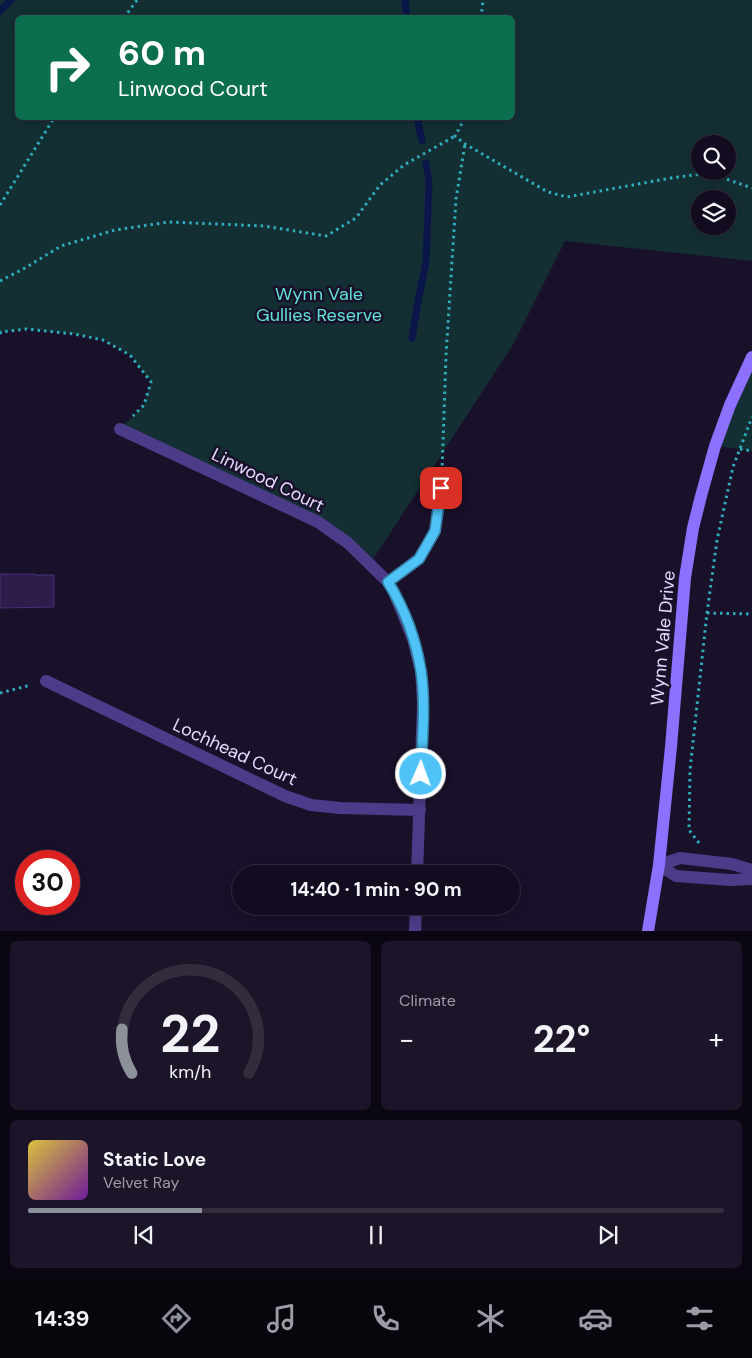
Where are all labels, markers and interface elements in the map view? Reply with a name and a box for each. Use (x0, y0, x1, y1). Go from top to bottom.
text: 60 m (118, 30, 206, 76)
icon: right (35, 35, 100, 100)
text: Linwood Court (118, 74, 268, 103)
map controls (691, 135, 736, 235)
button: search (691, 135, 736, 180)
button: layers (691, 190, 736, 235)
park label: Wynn Vale Gullies Reserve (256, 282, 382, 327)
street label: Linwood Court (208, 442, 328, 518)
pin (420, 467, 462, 509)
icon: arrive (427, 474, 455, 502)
street label: Wynn Vale Drive (645, 570, 681, 706)
street label: Lochhead Court (169, 713, 301, 791)
position arrow (394, 747, 446, 799)
speed limit sign: 30 (15, 850, 80, 915)
text: 14:40 · 1 min · 90 m (290, 877, 462, 902)
text: Climate (399, 990, 456, 1011)
text: 22 (160, 1000, 221, 1068)
text: 22° (533, 1014, 590, 1064)
text: − (399, 1021, 414, 1058)
text: + (709, 1021, 724, 1058)
text: km/h (169, 1060, 212, 1084)
text: Static Love (103, 1147, 206, 1172)
text: Velvet Ray (103, 1172, 179, 1193)
icon: previous (130, 1221, 158, 1249)
icon: pause (362, 1221, 390, 1249)
icon: next (594, 1221, 622, 1249)
icon: directions (159, 1301, 194, 1336)
icon: music (264, 1301, 299, 1336)
icon: phone (368, 1301, 403, 1336)
icon: climate (473, 1301, 508, 1336)
icon: car (578, 1301, 613, 1336)
icon: filters (682, 1301, 717, 1336)
text: 14:39 (35, 1304, 89, 1333)

